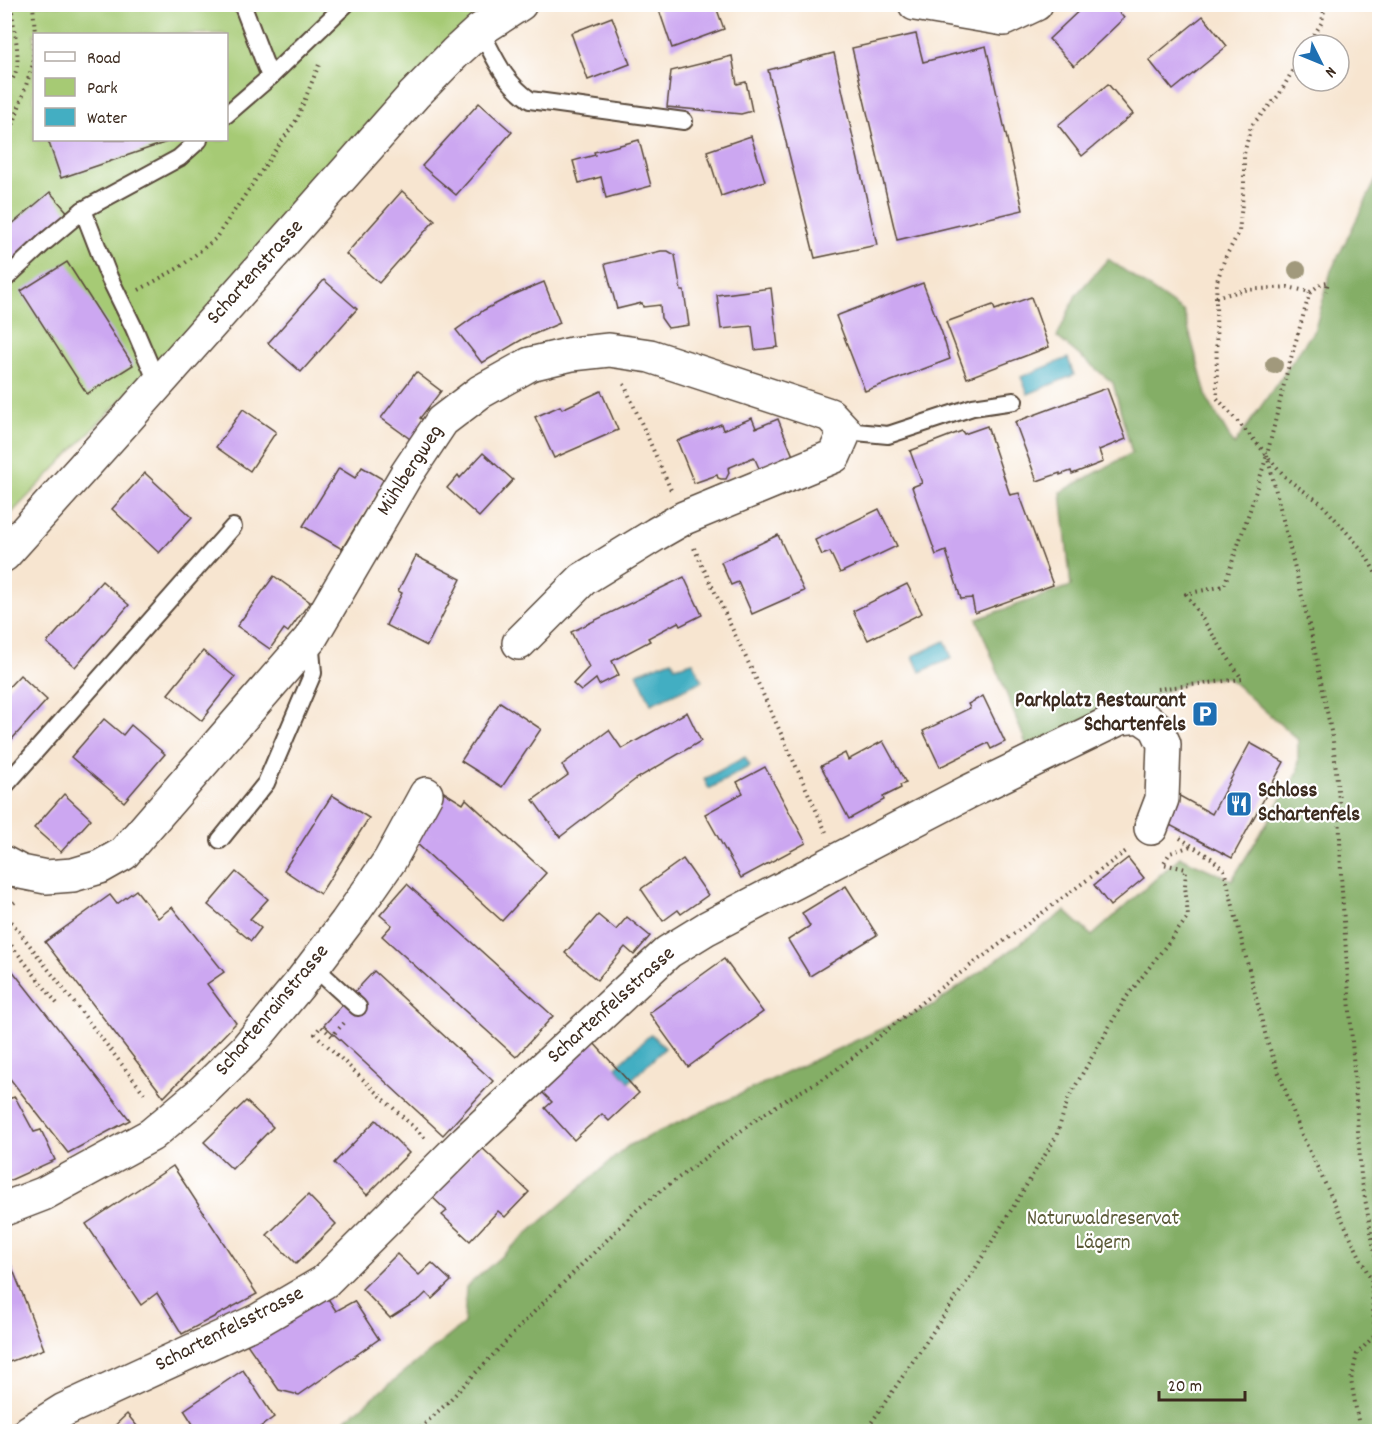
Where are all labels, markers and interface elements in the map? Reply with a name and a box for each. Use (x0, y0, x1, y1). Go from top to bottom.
legend (33, 33, 228, 141)
north arrow (1291, 33, 1351, 93)
text: Road (87, 47, 121, 72)
text: N (1319, 61, 1341, 82)
text: Park (87, 77, 118, 102)
text: Water (87, 107, 127, 132)
street label: Schartenstrasse (200, 214, 312, 332)
street label: Mühlbergweg (370, 420, 452, 522)
place label: Parkplatz Restaurant Schartenfels (1015, 687, 1186, 741)
parking icon: Parkplatz Restaurant Schartenfels (1190, 699, 1220, 729)
place label: Schloss Schartenfels (1258, 777, 1360, 831)
restaurant icon: Schloss Schartenfels (1224, 789, 1254, 819)
street label: Schartenrainstrasse (209, 939, 337, 1083)
street label: Schartenfelsstrasse (541, 940, 683, 1072)
park label: Naturwaldreservat Lägern (1027, 1205, 1179, 1259)
street label: Schartenfelsstrasse (150, 1280, 310, 1380)
scale bar (1159, 1364, 1244, 1402)
text: 20 m (1168, 1375, 1202, 1400)

